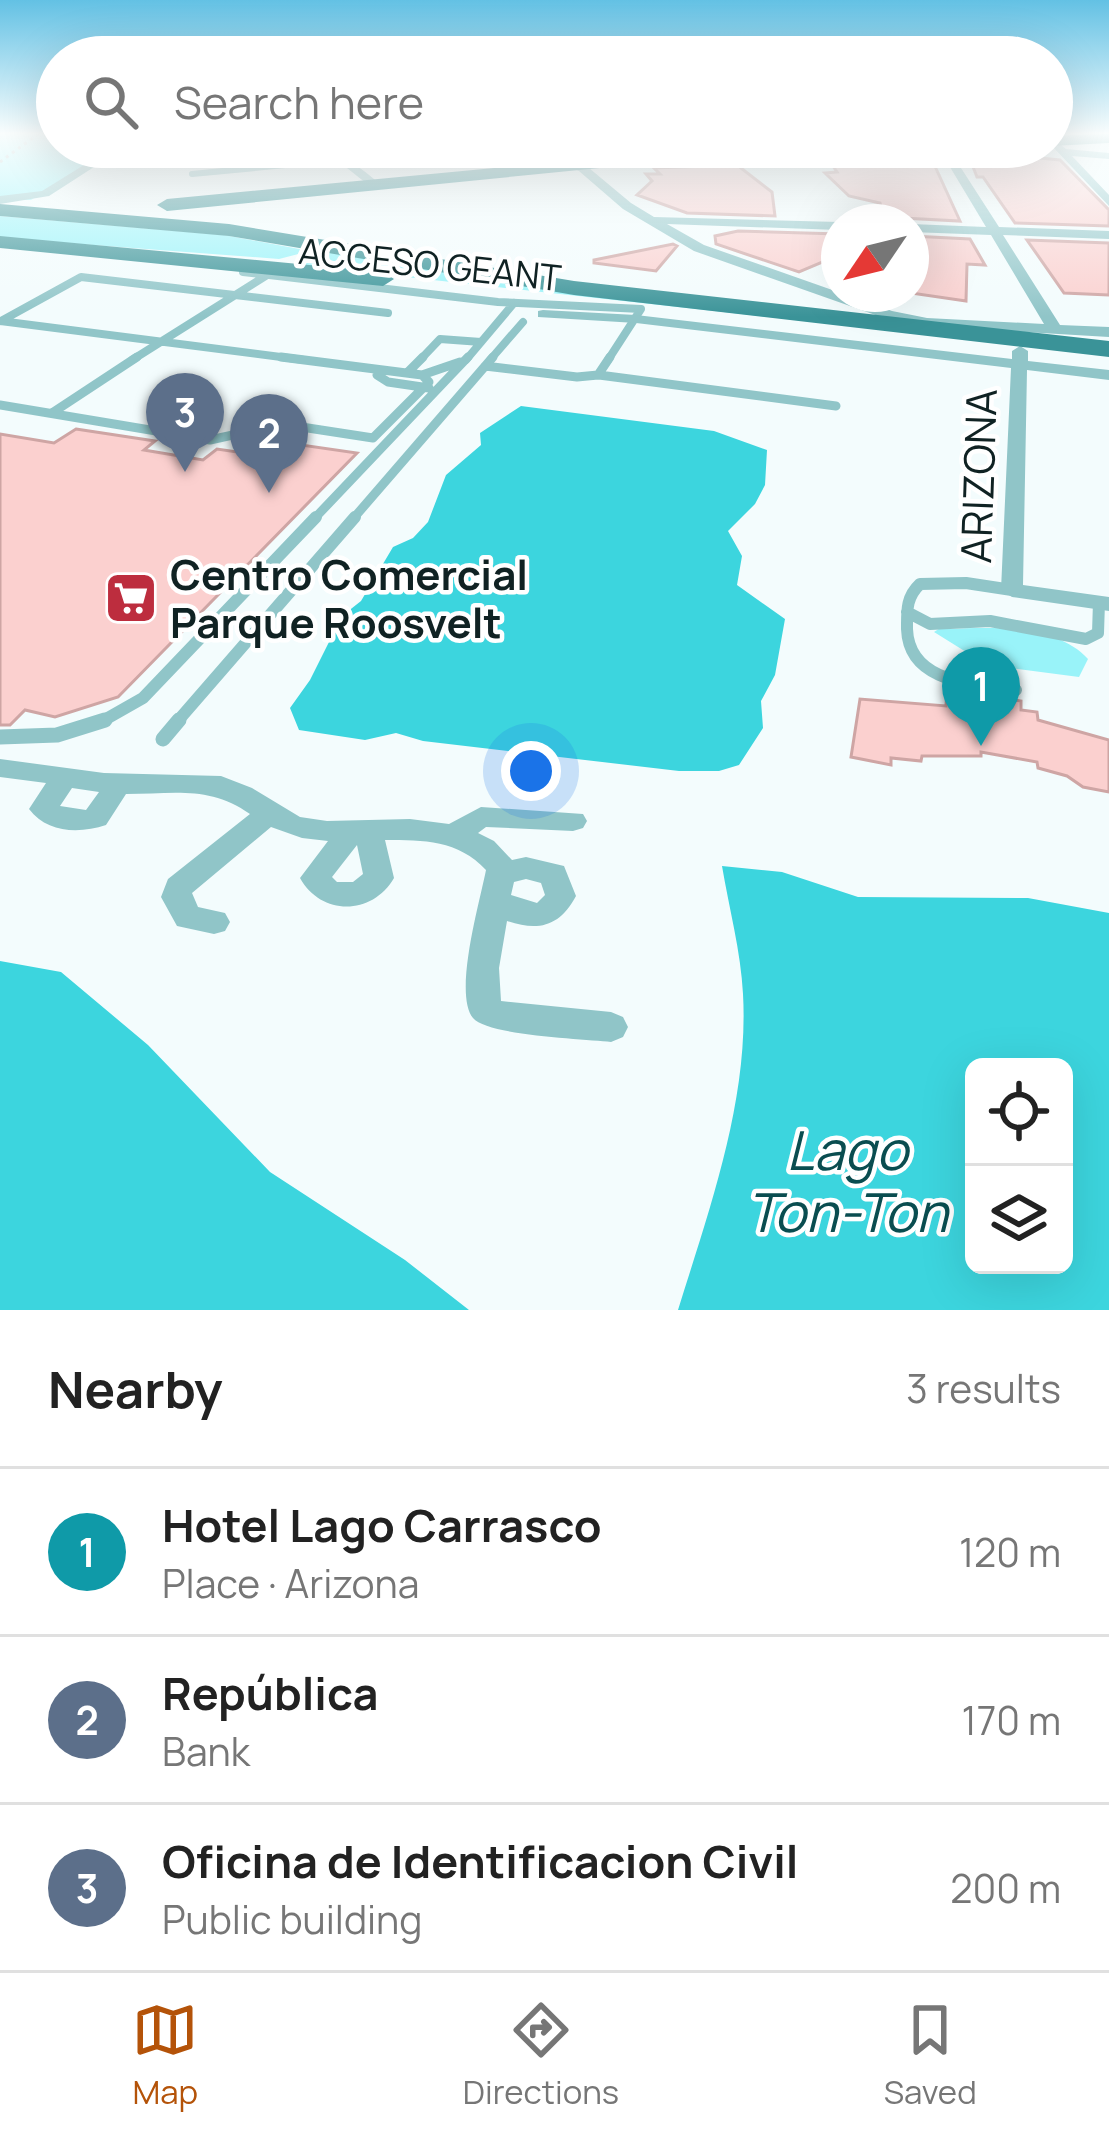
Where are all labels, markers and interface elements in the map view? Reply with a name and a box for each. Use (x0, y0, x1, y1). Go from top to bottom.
search box (36, 36, 1073, 168)
icon: search (78, 69, 144, 135)
text: Search here (174, 71, 424, 133)
north arrow (821, 204, 929, 312)
street label: ACCESO GEANT (296, 226, 564, 302)
pin: 3 (146, 373, 224, 472)
street label: ARIZONA (946, 388, 1010, 564)
pin: 2 (230, 394, 308, 493)
place label: Centro Comercial Parque Roosvelt (170, 545, 528, 651)
supermarket icon: Centro Comercial Parque Roosvelt (103, 570, 159, 626)
pin: 1 (942, 647, 1020, 746)
your location (501, 741, 561, 801)
map controls (965, 1058, 1073, 1274)
button: locate (965, 1058, 1073, 1166)
water label: Lago Ton-Ton (746, 1112, 950, 1248)
button: layers (965, 1166, 1073, 1274)
text: Nearby (48, 1354, 223, 1423)
text: 3 results (906, 1361, 1061, 1415)
text: Hotel Lago Carrasco (162, 1494, 602, 1556)
text: 1 (78, 1525, 96, 1579)
text: 120 m (959, 1525, 1061, 1579)
text: Place · Arizona (162, 1556, 419, 1610)
text: República (162, 1662, 378, 1724)
text: 2 (75, 1693, 99, 1747)
text: 170 m (962, 1693, 1061, 1747)
text: Bank (162, 1724, 250, 1778)
text: Oficina de Identificacion Civil (162, 1830, 798, 1892)
text: 3 (76, 1861, 98, 1915)
text: 200 m (950, 1861, 1061, 1915)
text: Public building (162, 1892, 422, 1946)
tab: Map (132, 1997, 198, 2114)
tab: Directions (463, 1997, 619, 2114)
tab: Saved (884, 1997, 977, 2114)

